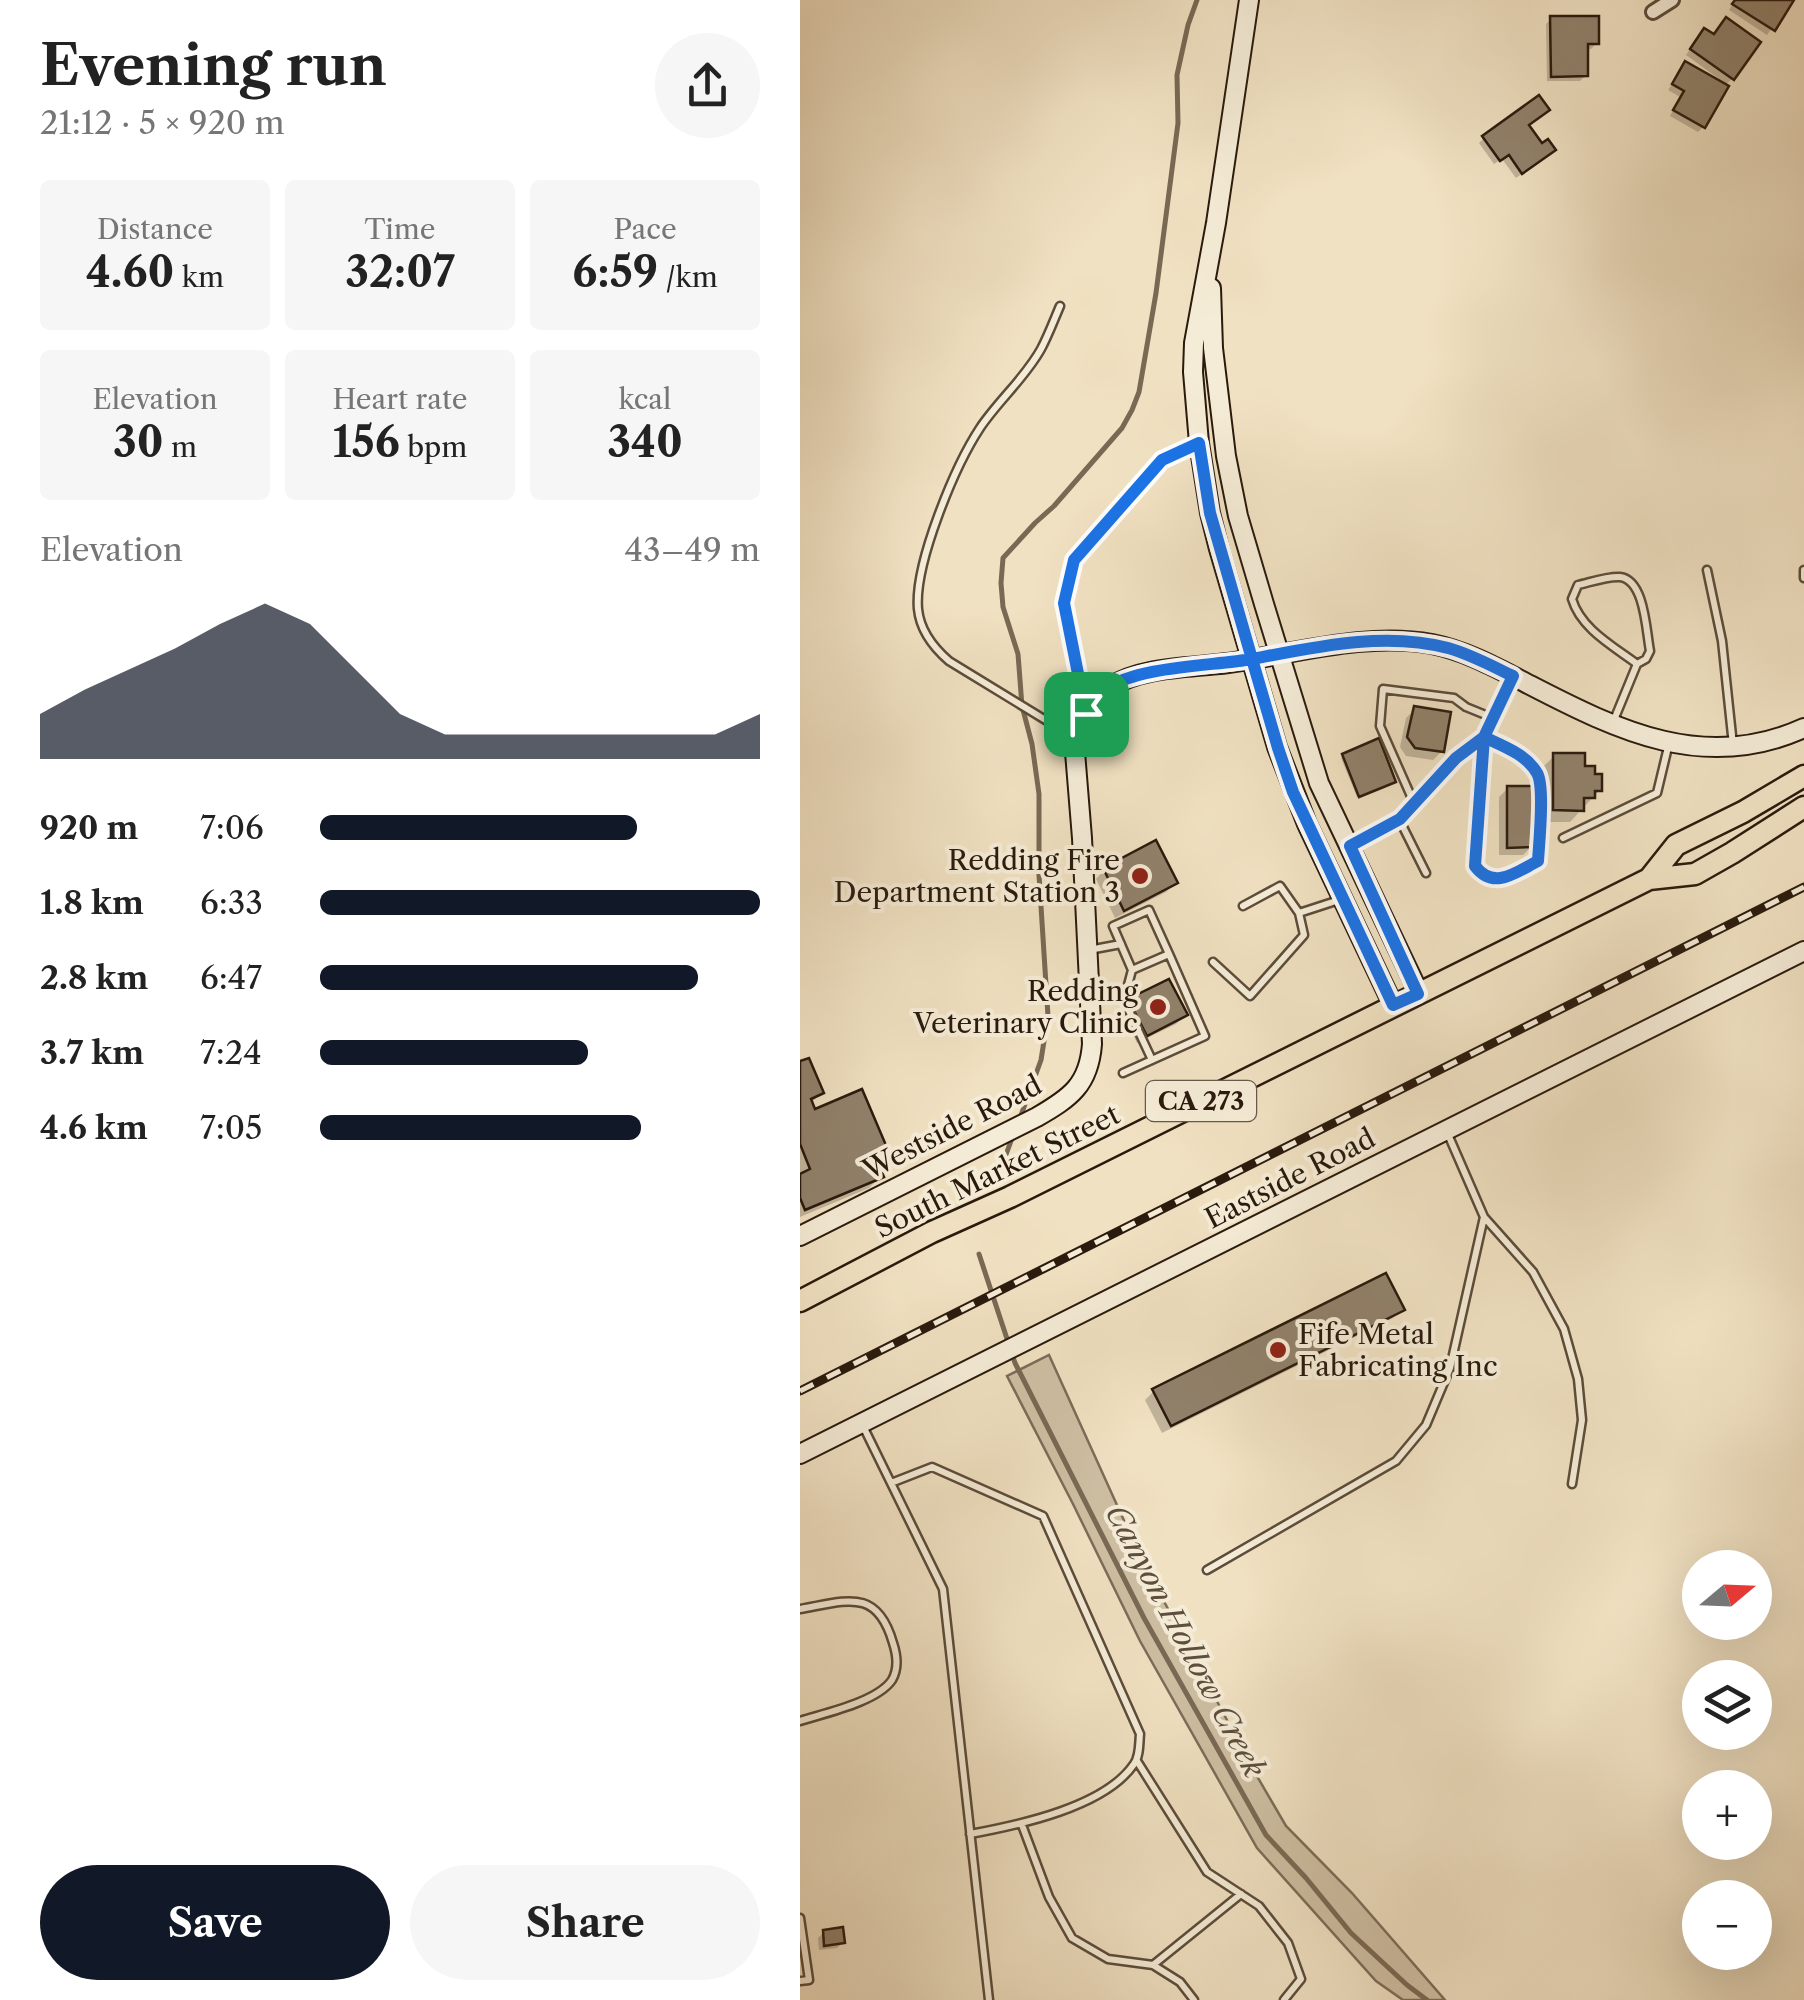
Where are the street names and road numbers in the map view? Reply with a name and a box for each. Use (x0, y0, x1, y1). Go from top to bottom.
street label: Westside Road (856, 1067, 1047, 1187)
road number: CA 273 (1146, 1081, 1256, 1121)
street label: South Market Street (869, 1097, 1125, 1245)
street label: Eastside Road (1199, 1121, 1381, 1235)

